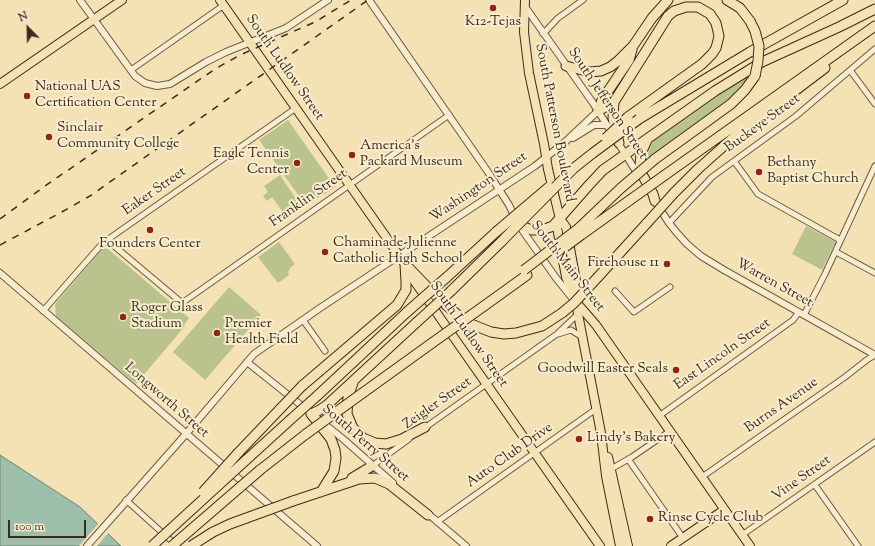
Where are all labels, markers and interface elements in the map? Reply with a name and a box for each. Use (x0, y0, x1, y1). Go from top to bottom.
marker: K12-Tejas (488, 3, 498, 13)
north arrow (8, 8, 48, 48)
text: N (16, 8, 30, 26)
street label: South Ludlow Street (241, 12, 327, 124)
place label: K12-Tejas (465, 15, 521, 31)
street label: South Patterson Boulevard (530, 42, 578, 204)
street label: South Jefferson Street (563, 45, 651, 163)
place label: National UAS Certification Center (35, 80, 156, 112)
marker: National UAS Certification Center (22, 91, 32, 101)
street label: Buckeye Street (722, 91, 804, 157)
place label: Sinclair Community College (57, 121, 180, 154)
marker: Sinclair Community College (44, 132, 54, 142)
place label: America's Packard Museum (360, 139, 463, 172)
place label: Eagle Tennis Center (213, 147, 289, 180)
street label: Washington Street (427, 149, 531, 227)
marker: America's Packard Museum (347, 150, 357, 160)
place label: Bethany Baptist Church (767, 156, 859, 188)
marker: Eagle Tennis Center (292, 158, 302, 168)
street label: Eaker Street (120, 164, 190, 220)
street label: Franklin Street (267, 166, 351, 232)
marker: Bethany Baptist Church (754, 167, 764, 177)
street label: South Main Street (526, 218, 608, 316)
marker: Founders Center (145, 225, 155, 235)
place label: Chaminade-Julienne Catholic High School (333, 236, 463, 268)
place label: Founders Center (99, 237, 201, 253)
marker: Chaminade-Julienne Catholic High School (320, 247, 330, 257)
place label: Firehouse 11 (588, 256, 659, 272)
street label: Warren Street (733, 256, 815, 312)
marker: Firehouse 11 (662, 259, 672, 269)
street label: South Ludlow Street (425, 279, 511, 391)
place label: Roger Glass Stadium (131, 301, 203, 334)
marker: Roger Glass Stadium (118, 312, 128, 322)
street label: East Lincoln Street (672, 315, 774, 395)
place label: Premier Health Field (225, 317, 298, 350)
marker: Premier Health Field (212, 328, 222, 338)
street label: Longworth Street (120, 360, 212, 442)
place label: Goodwill Easter Seals (538, 362, 668, 378)
marker: Goodwill Easter Seals (671, 365, 681, 375)
street label: Zeigler Street (400, 374, 476, 434)
street label: Burns Avenue (742, 375, 822, 437)
street label: South Perry Street (318, 401, 412, 487)
street label: Auto Club Drive (464, 420, 556, 492)
place label: Lindy's Bakery (587, 431, 675, 447)
marker: Lindy's Bakery (574, 434, 584, 444)
street label: Vine Street (769, 453, 835, 505)
place label: Rinse Cycle Club (658, 511, 763, 527)
scale bar (10, 512, 88, 538)
marker: Rinse Cycle Club (645, 514, 655, 524)
text: 100 m (15, 518, 44, 536)

